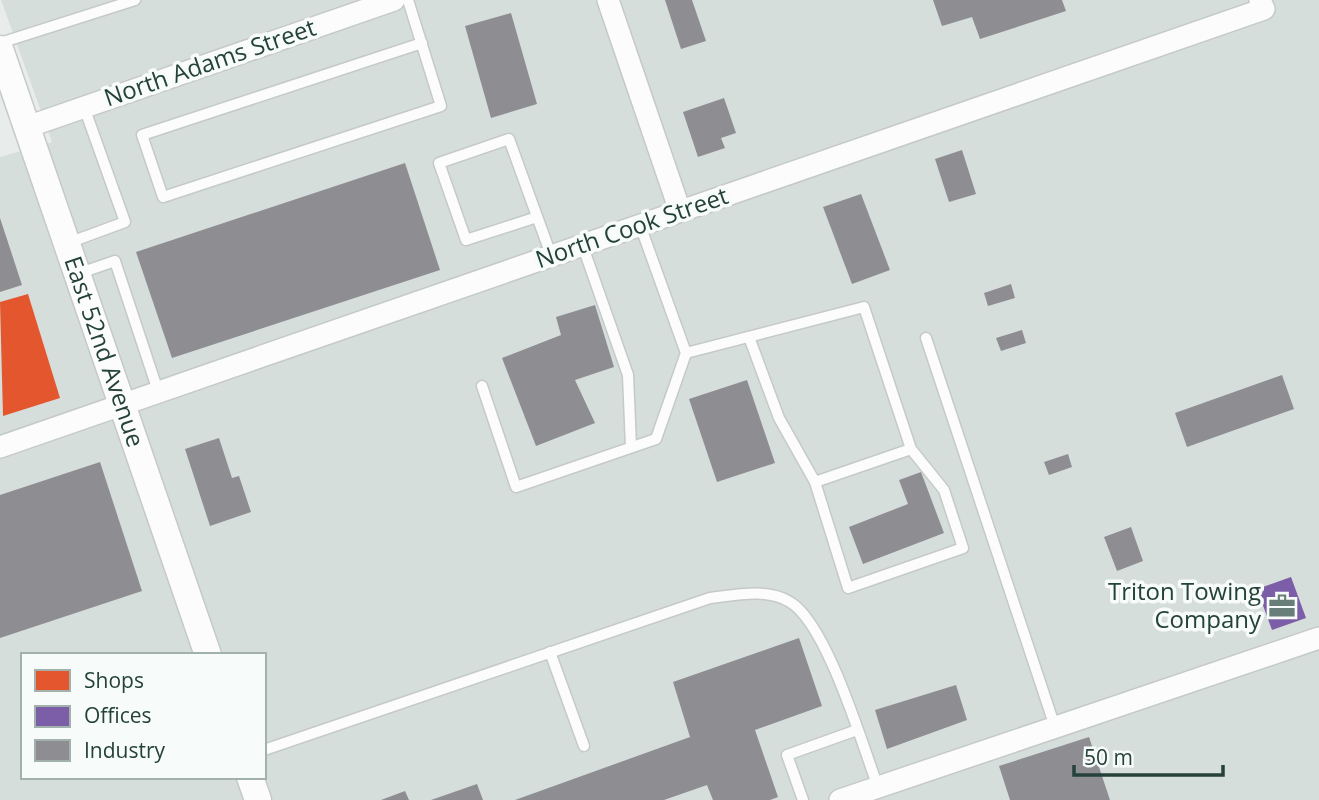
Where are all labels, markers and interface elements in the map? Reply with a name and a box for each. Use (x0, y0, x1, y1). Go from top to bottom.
street label: North Adams Street (99, 10, 320, 113)
street label: North Cook Street (531, 178, 732, 275)
street label: East 52nd Avenue (57, 251, 153, 451)
place label: Triton Towing Company (1108, 574, 1262, 635)
office icon: Triton Towing Company (1267, 591, 1297, 621)
legend (21, 653, 266, 779)
text: Shops (84, 666, 144, 694)
text: Offices (84, 701, 152, 729)
scale bar (1074, 734, 1223, 778)
text: Industry (84, 736, 166, 764)
text: 50 m (1084, 743, 1133, 771)

